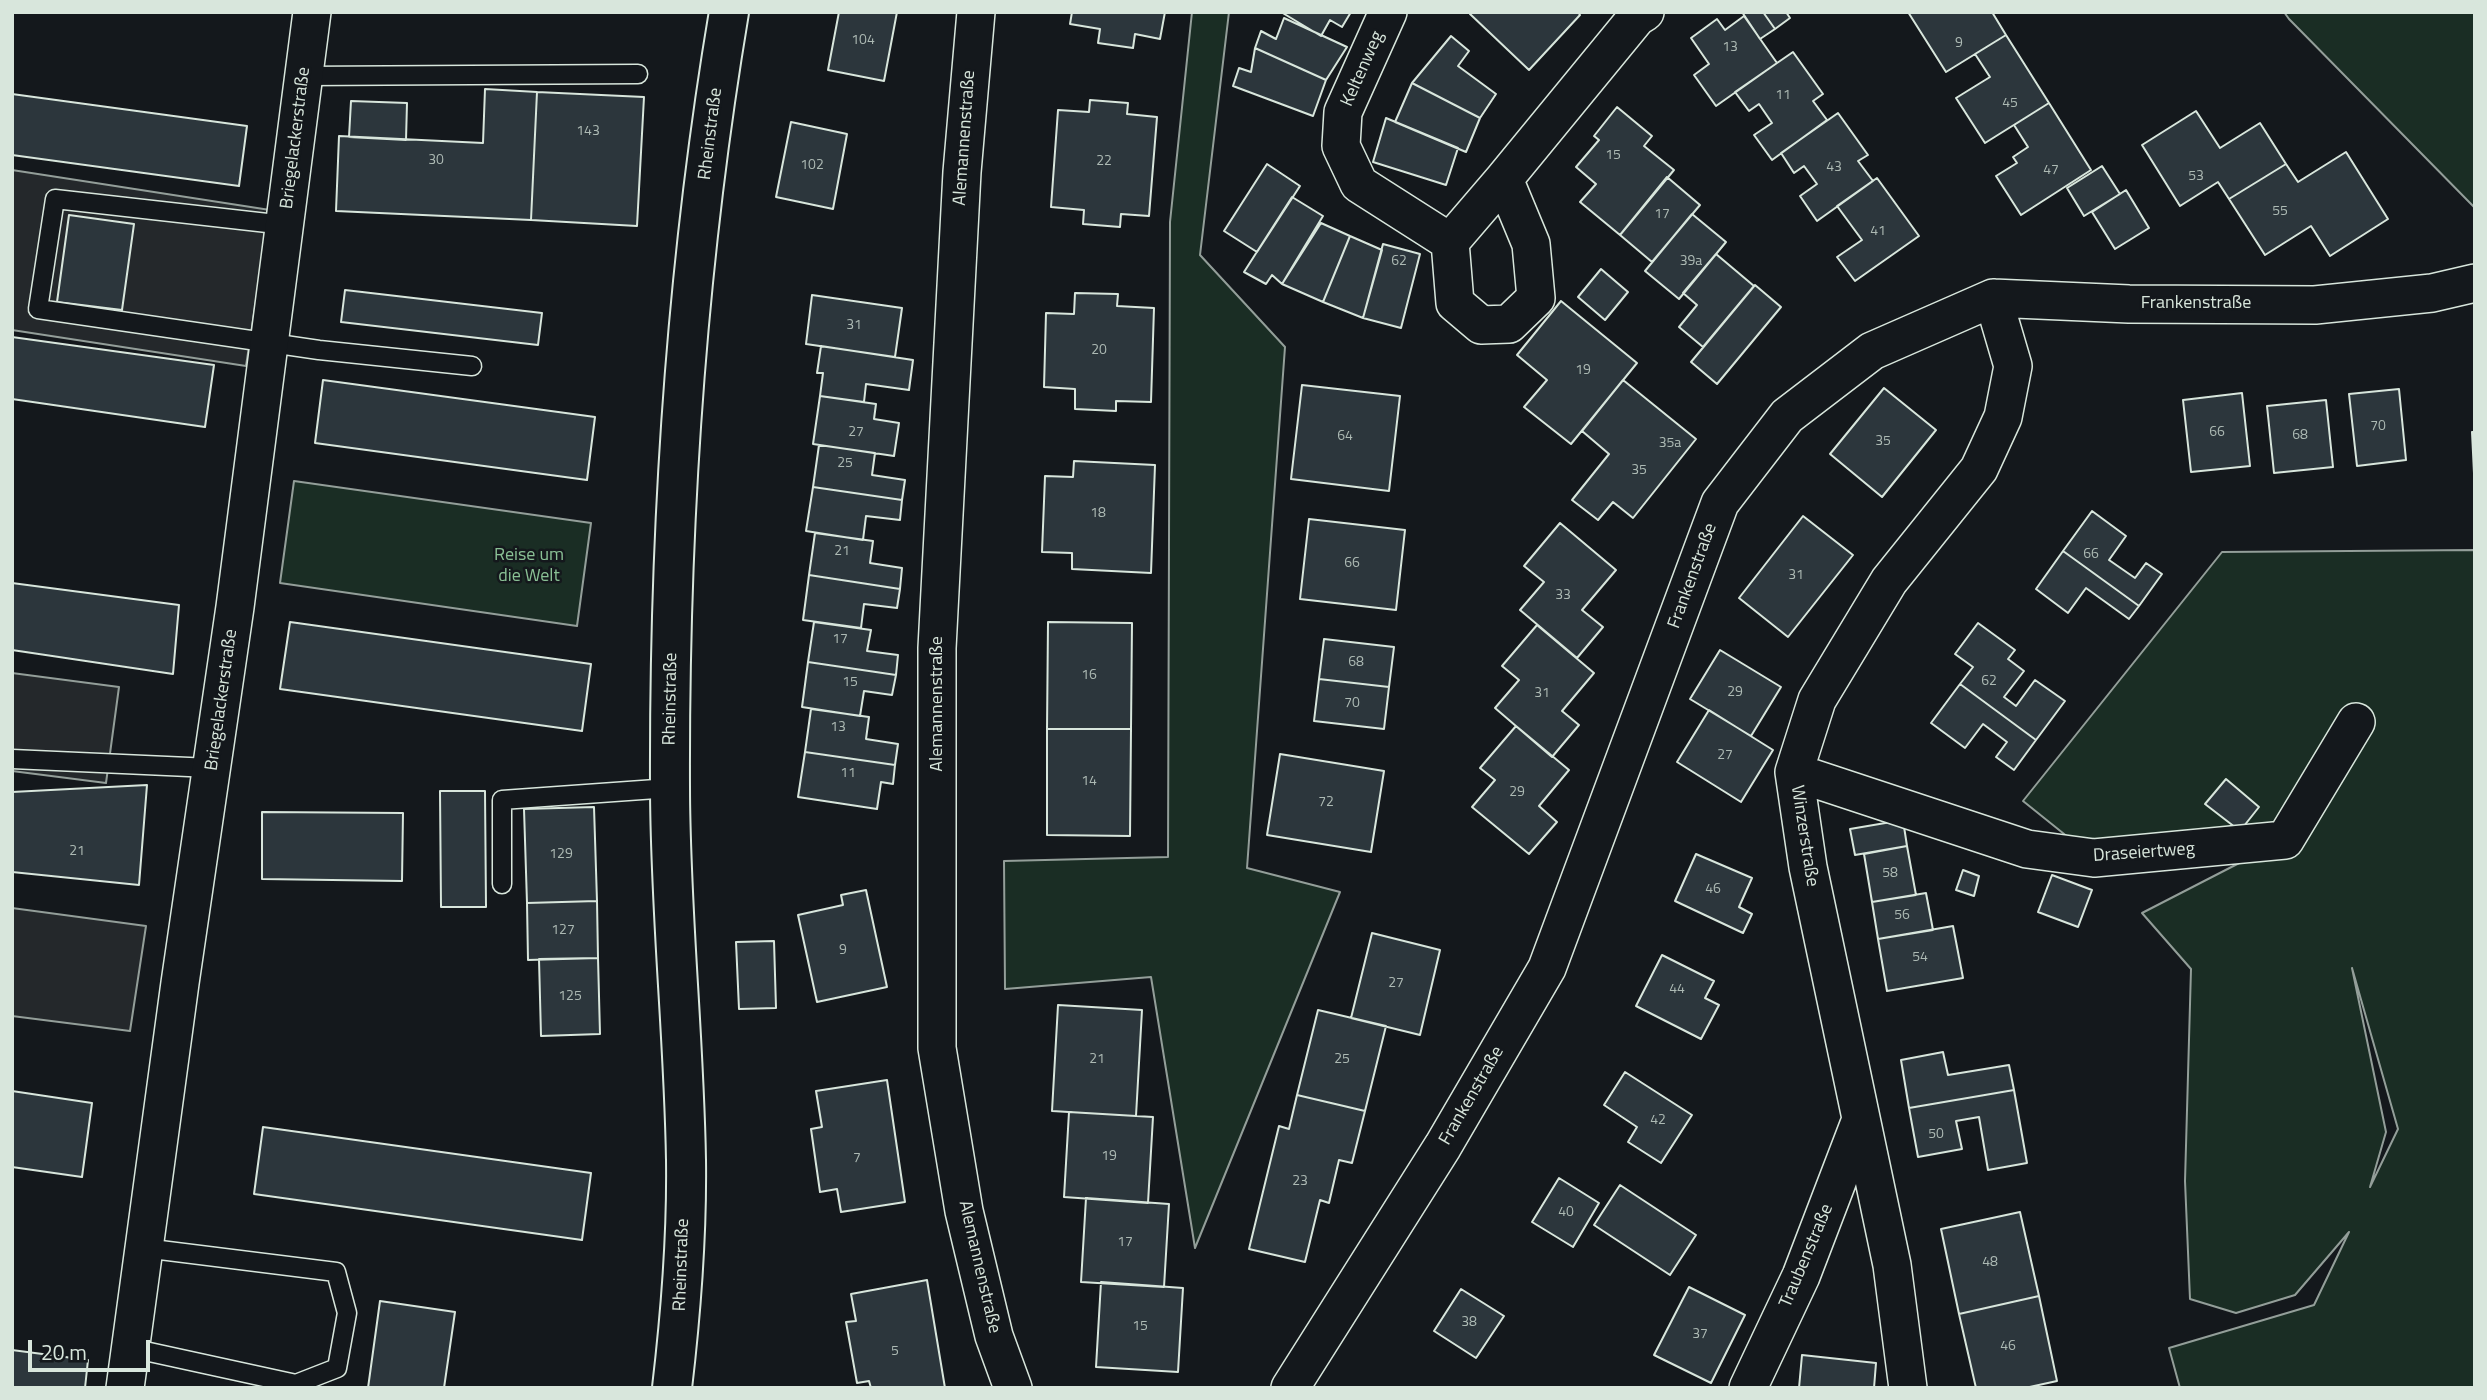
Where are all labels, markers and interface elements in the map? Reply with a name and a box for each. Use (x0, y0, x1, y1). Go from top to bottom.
street label: Keltenweg (1337, 28, 1389, 110)
house number: 104 (851, 33, 875, 49)
house number: 9 (1955, 36, 1963, 52)
house number: 13 (1722, 40, 1738, 56)
street label: Briegelackerstraße (277, 66, 315, 210)
street label: Alemannenstraße (950, 70, 980, 206)
street label: Rheinstraße (695, 87, 727, 181)
house number: 11 (1775, 88, 1791, 104)
house number: 45 (2002, 96, 2018, 112)
house number: 143 (576, 124, 600, 140)
house number: 15 (1605, 148, 1621, 164)
house number: 30 (428, 153, 444, 169)
house number: 22 (1096, 154, 1112, 170)
house number: 102 (800, 158, 824, 174)
house number: 43 (1826, 160, 1842, 176)
house number: 47 (2043, 163, 2059, 179)
house number: 53 (2188, 169, 2204, 185)
house number: 55 (2272, 204, 2288, 220)
house number: 17 (1654, 207, 1670, 223)
house number: 41 (1870, 224, 1886, 240)
house number: 62 (1391, 254, 1407, 270)
house number: 39a (1680, 254, 1702, 270)
street label: Frankenstraße (2141, 293, 2251, 315)
house number: 31 (846, 318, 862, 334)
house number: 20 (1091, 343, 1107, 359)
house number: 19 (1575, 363, 1591, 379)
house number: 70 (2370, 419, 2386, 435)
house number: 27 (848, 425, 864, 441)
house number: 66 (2209, 425, 2225, 441)
house number: 68 (2292, 428, 2308, 444)
house number: 64 (1337, 429, 1353, 445)
house number: 35 (1875, 434, 1891, 450)
house number: 35a (1659, 436, 1681, 452)
house number: 25 (837, 456, 853, 472)
house number: 35 (1631, 463, 1647, 479)
house number: 18 (1090, 506, 1106, 522)
street label: Frankenstraße (1664, 520, 1722, 632)
house number: 21 (834, 544, 850, 560)
park label: Reise um die Welt (494, 545, 564, 588)
house number: 66 (2083, 547, 2099, 563)
house number: 66 (1344, 556, 1360, 572)
house number: 31 (1788, 568, 1804, 584)
house number: 33 (1555, 588, 1571, 604)
street label: Briegelackerstraße (201, 628, 243, 772)
house number: 17 (832, 632, 848, 648)
street label: Alemannenstraße (927, 636, 949, 772)
street label: Rheinstraße (659, 652, 683, 746)
house number: 68 (1348, 655, 1364, 671)
house number: 16 (1081, 668, 1097, 684)
house number: 62 (1981, 674, 1997, 690)
house number: 15 (842, 675, 858, 691)
house number: 29 (1727, 685, 1743, 701)
house number: 31 (1534, 686, 1550, 702)
house number: 70 (1344, 696, 1360, 712)
house number: 13 (830, 720, 846, 736)
house number: 27 (1717, 748, 1733, 764)
house number: 11 (840, 766, 856, 782)
house number: 14 (1081, 774, 1097, 790)
street label: Winzerstraße (1785, 784, 1823, 888)
house number: 29 (1509, 785, 1525, 801)
house number: 72 (1318, 795, 1334, 811)
street label: Draseiertweg (2092, 839, 2196, 867)
house number: 21 (69, 844, 85, 860)
house number: 129 (549, 847, 573, 863)
house number: 58 (1882, 866, 1898, 882)
house number: 46 (1705, 882, 1721, 898)
house number: 56 (1894, 908, 1910, 924)
house number: 127 (551, 923, 575, 939)
house number: 9 (839, 943, 847, 959)
house number: 54 (1912, 950, 1928, 966)
house number: 27 (1388, 976, 1404, 992)
house number: 44 (1669, 982, 1685, 998)
house number: 125 (558, 989, 582, 1005)
street label: Frankenstraße (1435, 1043, 1509, 1149)
house number: 21 (1089, 1052, 1105, 1068)
house number: 25 (1334, 1052, 1350, 1068)
house number: 42 (1650, 1113, 1666, 1129)
house number: 50 (1928, 1127, 1944, 1143)
house number: 19 (1101, 1149, 1117, 1165)
house number: 7 (853, 1151, 861, 1167)
house number: 23 (1292, 1174, 1308, 1190)
street label: Alemannenstraße (953, 1199, 1005, 1335)
street label: Traubenstraße (1776, 1201, 1838, 1311)
house number: 40 (1558, 1205, 1574, 1221)
street label: Rheinstraße (670, 1218, 694, 1312)
house number: 17 (1117, 1235, 1133, 1251)
house number: 48 (1982, 1255, 1998, 1271)
house number: 38 (1461, 1315, 1477, 1331)
house number: 15 (1132, 1319, 1148, 1335)
scale bar (32, 1326, 154, 1370)
house number: 37 (1692, 1327, 1708, 1343)
text: 20 m (41, 1336, 87, 1368)
house number: 46 (2000, 1339, 2016, 1355)
house number: 5 (891, 1344, 899, 1360)

